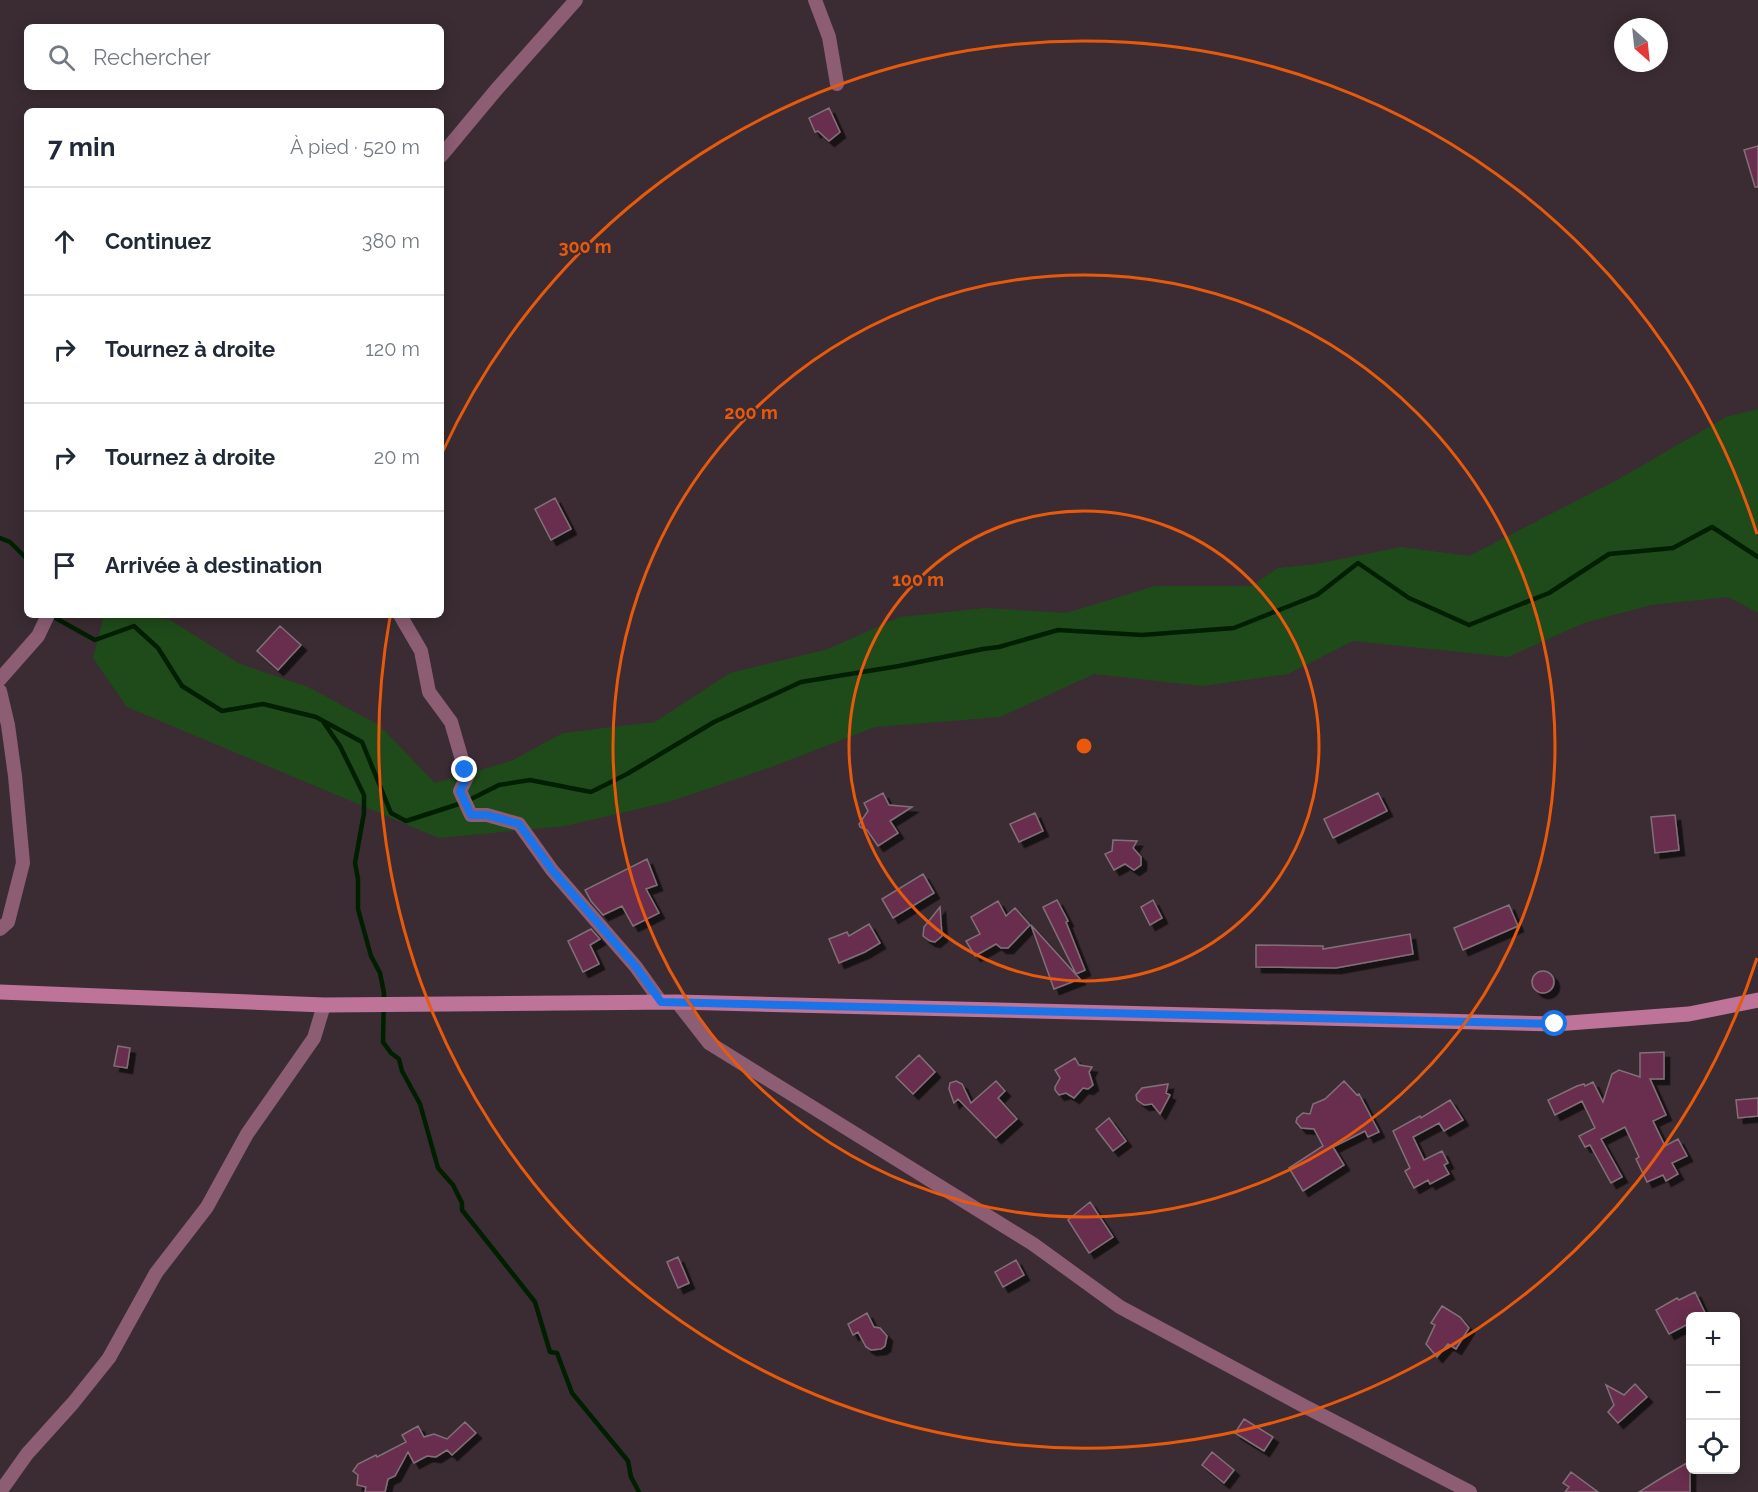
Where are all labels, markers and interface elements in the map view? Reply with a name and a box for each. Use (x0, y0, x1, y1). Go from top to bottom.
north arrow (1614, 18, 1668, 72)
search box (24, 24, 444, 90)
icon: search (45, 41, 78, 74)
text: Rechercher (93, 44, 211, 70)
text: 7 min (48, 132, 115, 162)
text: À pied · 520 m (290, 135, 420, 159)
icon: ahead (48, 225, 81, 258)
text: Continuez (105, 228, 211, 254)
text: 380 m (362, 229, 420, 253)
text: 300 m (558, 236, 612, 257)
icon: right (48, 333, 81, 366)
text: Tournez à droite (105, 336, 275, 362)
text: 120 m (365, 337, 420, 361)
text: 200 m (724, 402, 778, 423)
icon: right (48, 441, 81, 474)
text: Tournez à droite (105, 444, 275, 470)
text: 20 m (374, 445, 420, 469)
icon: arrive (48, 549, 81, 582)
text: Arrivée à destination (105, 552, 322, 578)
text: 100 m (892, 569, 944, 590)
centre of rings (1074, 736, 1094, 756)
route end (451, 756, 477, 782)
route start (1541, 1010, 1567, 1036)
map controls (1686, 1312, 1740, 1474)
button: + (1686, 1312, 1740, 1366)
button: − (1686, 1366, 1740, 1420)
button: locate (1686, 1420, 1740, 1474)

